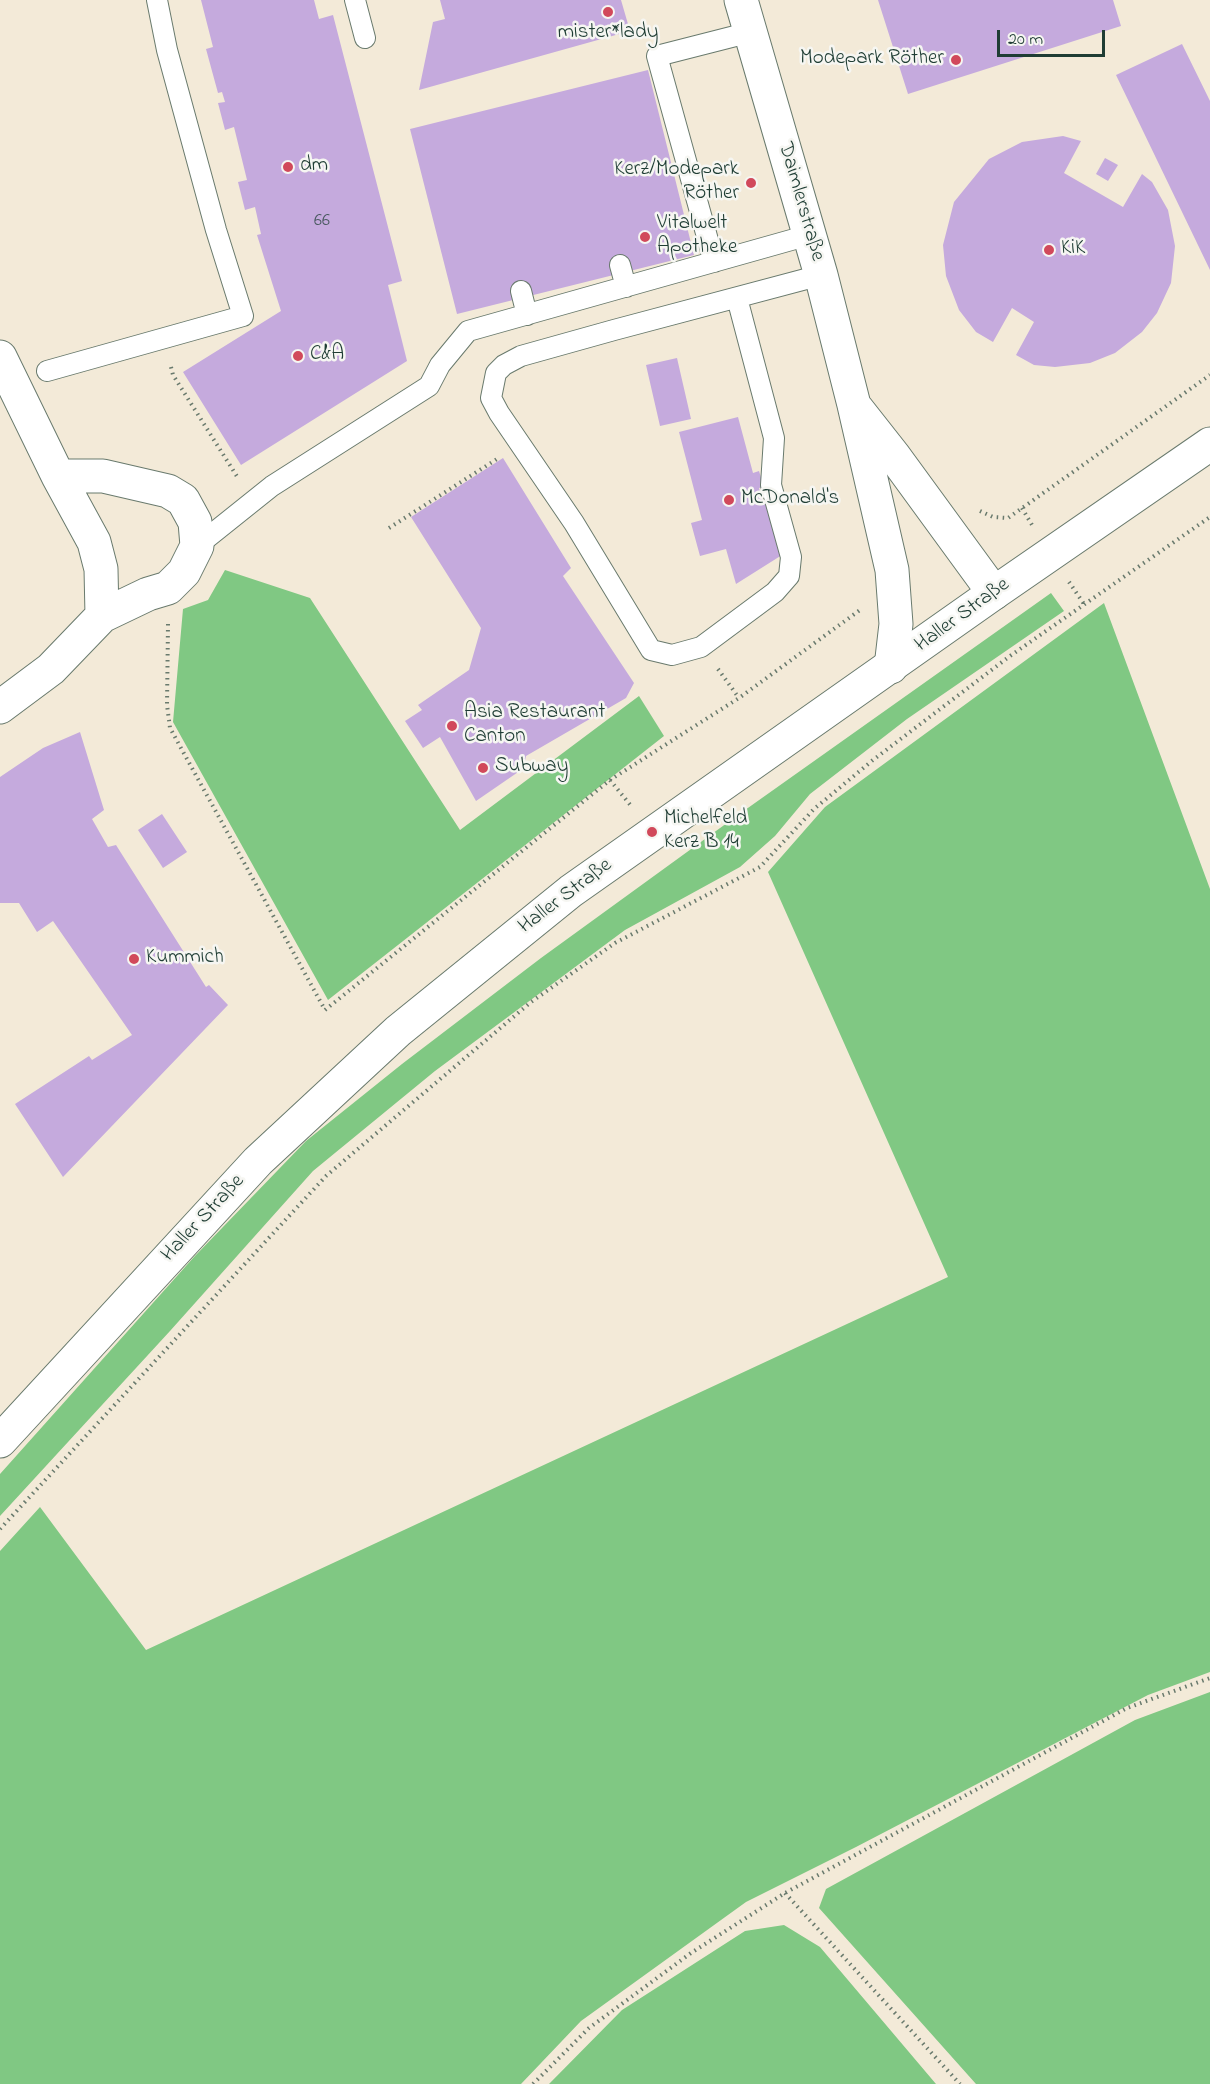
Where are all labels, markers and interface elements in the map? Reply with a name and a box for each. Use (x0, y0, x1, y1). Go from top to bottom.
marker: mister*lady (601, 5, 615, 19)
scale bar (1000, 18, 1108, 56)
place label: mister*lady (558, 21, 658, 47)
text: 20 m (1008, 27, 1043, 53)
place label: Modepark Röther (800, 47, 944, 73)
marker: Modepark Röther (949, 53, 963, 67)
street label: Daimlerstraße (771, 140, 829, 264)
place label: dm (300, 154, 328, 180)
place label: Kerz/Modepark Röther (614, 158, 739, 208)
marker: dm (281, 160, 295, 174)
marker: Kerz/Modepark Röther (744, 176, 758, 190)
house number: 66 (314, 211, 330, 233)
place label: Vitalwelt Apotheke (657, 212, 737, 262)
marker: Vitalwelt Apotheke (638, 230, 652, 244)
place label: KiK (1061, 237, 1085, 263)
marker: KiK (1042, 243, 1056, 257)
place label: C&A (310, 343, 344, 369)
marker: C&A (291, 349, 305, 363)
place label: McDonald's (741, 487, 839, 513)
marker: McDonald's (722, 493, 736, 507)
street label: Haller Straße (911, 573, 1015, 659)
place label: Asia Restaurant Canton (464, 701, 605, 751)
marker: Asia Restaurant Canton (445, 719, 459, 733)
place label: Subway (495, 755, 568, 781)
marker: Subway (476, 761, 490, 775)
place label: Michelfeld Kerz B 14 (664, 807, 747, 857)
marker: Michelfeld Kerz B 14 (645, 825, 659, 839)
street label: Haller Straße (514, 854, 618, 940)
place label: Kummich (146, 946, 224, 972)
marker: Kummich (127, 952, 141, 966)
street label: Haller Straße (157, 1170, 251, 1268)

